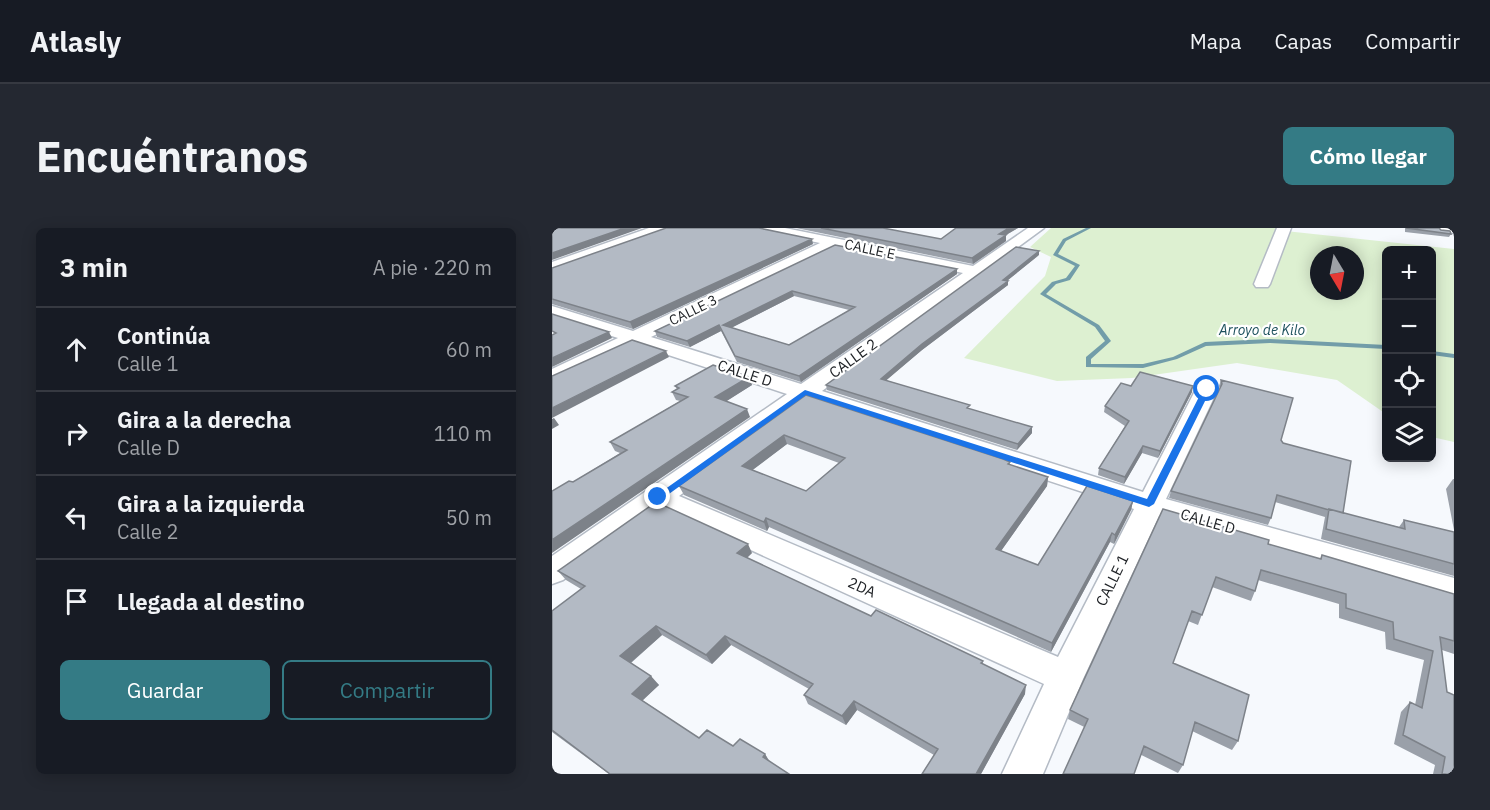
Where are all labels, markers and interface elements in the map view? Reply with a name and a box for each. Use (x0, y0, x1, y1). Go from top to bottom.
text: Atlasly (30, 23, 121, 60)
text: Mapa (1190, 27, 1241, 55)
text: Capas (1274, 27, 1332, 55)
text: Compartir (1365, 27, 1460, 55)
button: Cómo llegar (1283, 127, 1454, 185)
text: Encuéntranos (36, 129, 308, 184)
street label: CALLE E (843, 235, 897, 263)
north arrow (1310, 246, 1364, 300)
map controls (1382, 246, 1436, 462)
button: + (1382, 246, 1436, 300)
text: 3 min (60, 250, 128, 284)
text: A pie · 220 m (373, 254, 492, 281)
street label: CALLE 3 (666, 291, 720, 329)
button: − (1382, 300, 1436, 354)
text: Continúa (117, 321, 210, 350)
water label: Arroyo de Kilo (1218, 321, 1305, 339)
icon: ahead (60, 333, 93, 366)
street label: CALLE 2 (825, 334, 881, 382)
text: 60 m (446, 336, 492, 363)
text: Calle 1 (117, 350, 179, 377)
button: locate (1382, 354, 1436, 408)
street label: CALLE D (715, 355, 775, 391)
route start (1193, 375, 1219, 401)
text: Gira a la derecha (117, 405, 291, 434)
button: layers (1382, 408, 1436, 462)
icon: right (60, 417, 93, 450)
text: 110 m (434, 420, 492, 447)
text: Calle D (117, 434, 180, 461)
route end (644, 483, 670, 509)
text: Gira a la izquierda (117, 489, 305, 518)
icon: left (60, 501, 93, 534)
text: 50 m (446, 504, 492, 531)
street label: CALLE D (1178, 504, 1238, 538)
text: Calle 2 (117, 518, 179, 545)
street label: CALLE 1 (1091, 551, 1133, 609)
street label: 2DA (845, 573, 879, 602)
icon: arrive (60, 585, 93, 618)
text: Llegada al destino (117, 587, 305, 616)
button: Guardar (60, 660, 270, 720)
button: Compartir (282, 660, 492, 720)

